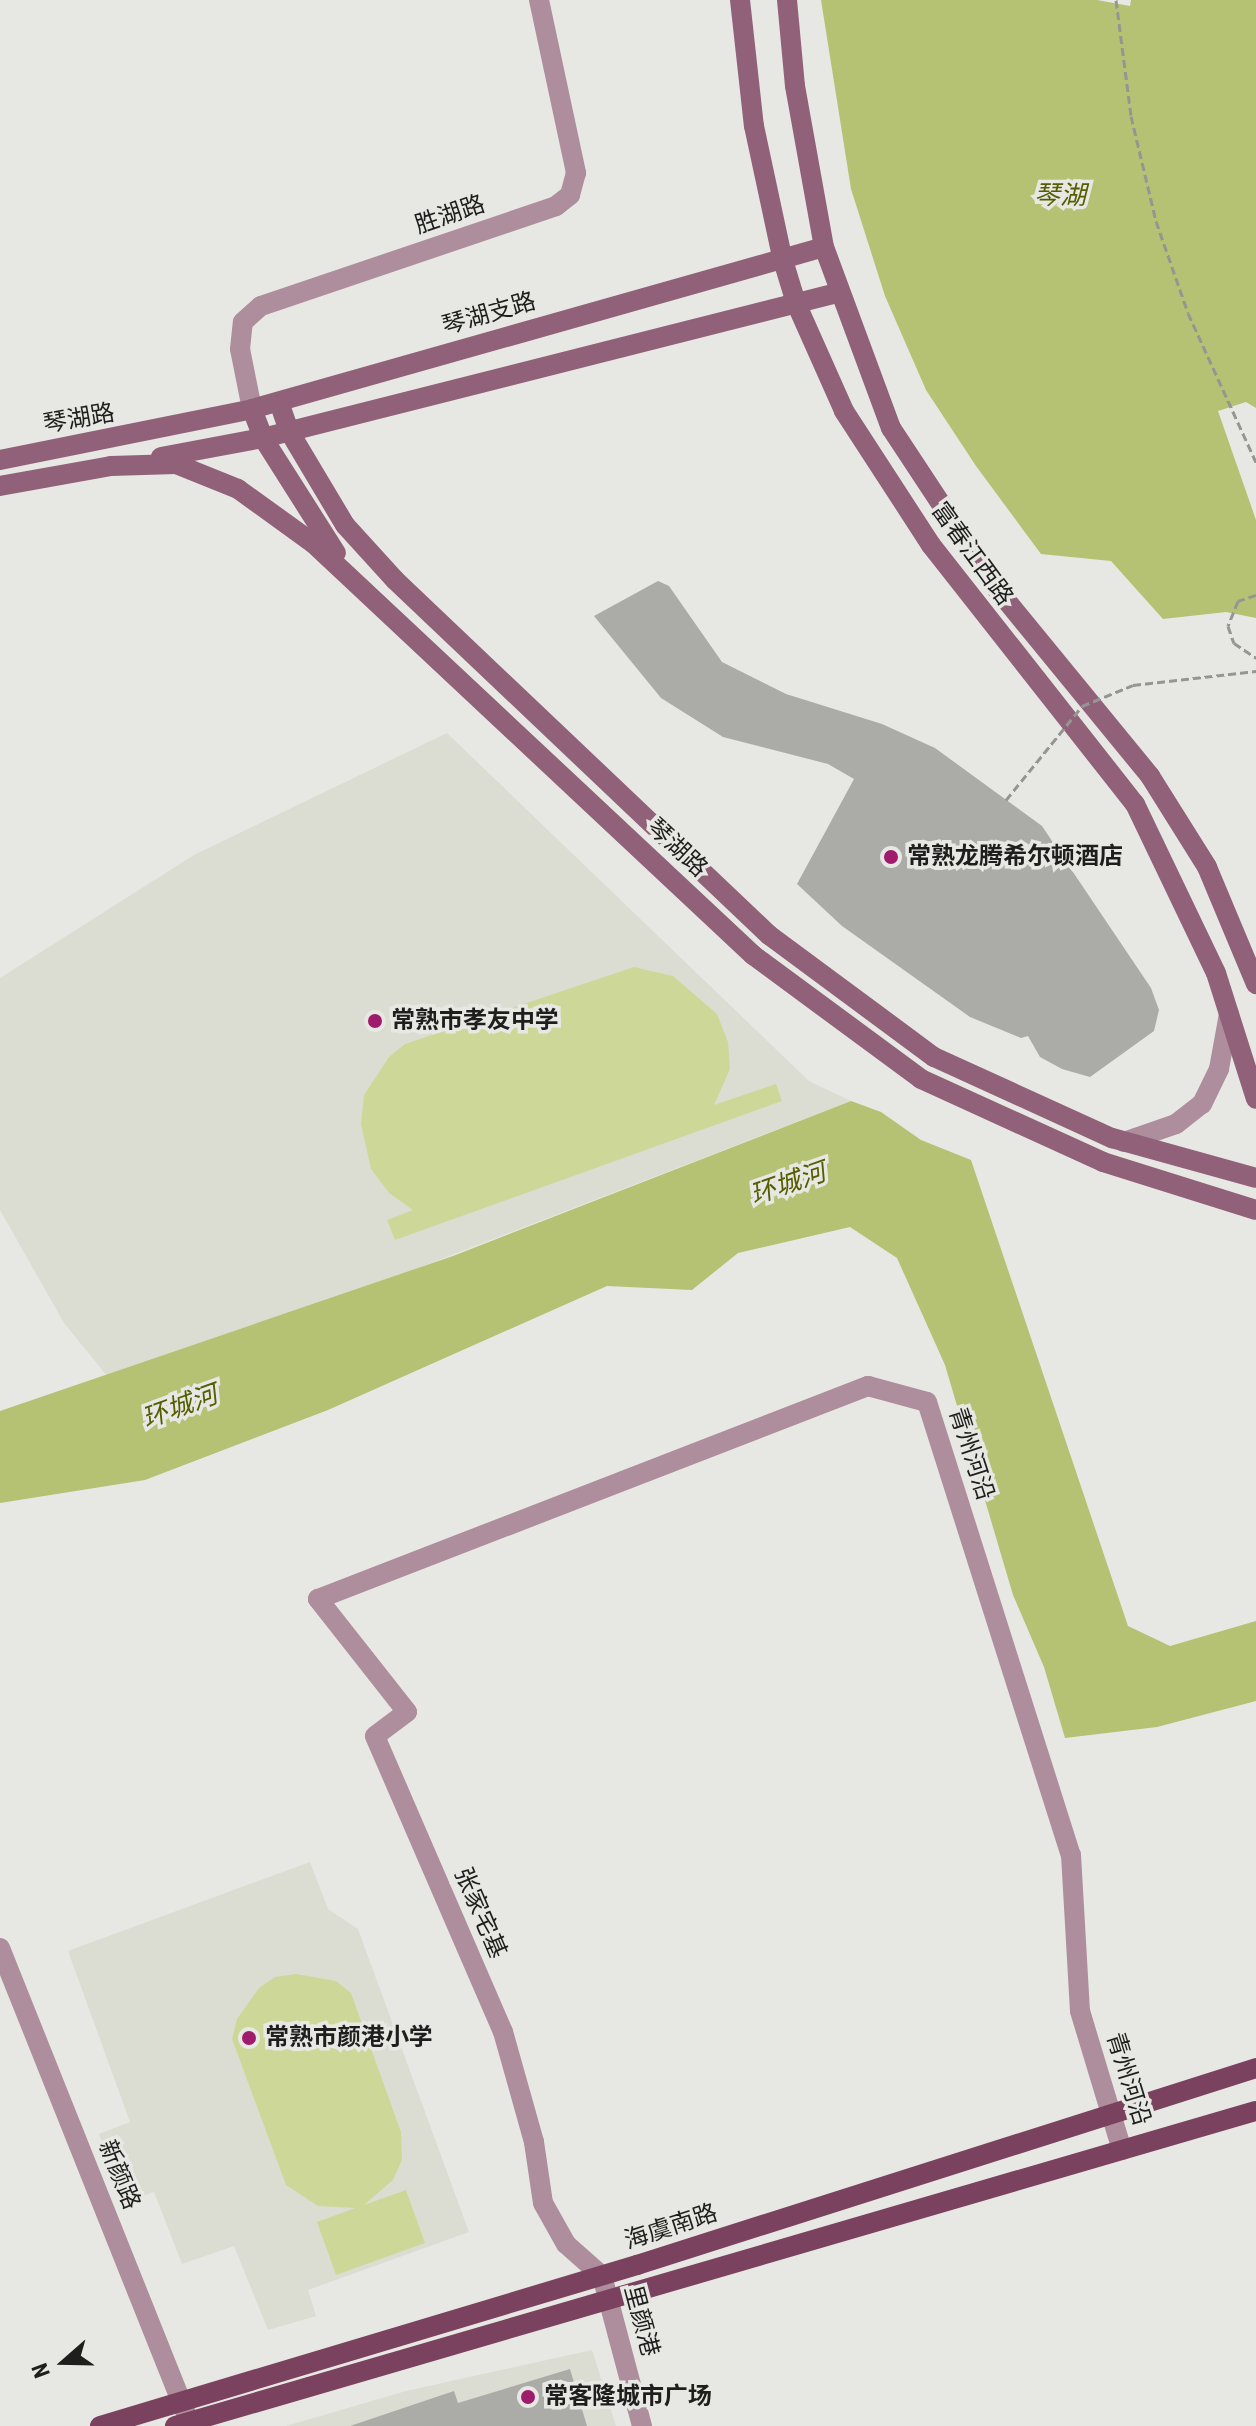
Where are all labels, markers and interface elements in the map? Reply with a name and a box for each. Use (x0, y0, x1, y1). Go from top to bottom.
water label: 琴湖 (1034, 180, 1086, 212)
street label: 胜湖路 (411, 190, 489, 240)
street label: 琴湖支路 (439, 287, 539, 341)
street label: 琴湖路 (41, 399, 117, 439)
street label: 富春江西路 (925, 497, 1019, 611)
street label: 琴湖路 (641, 813, 713, 883)
place label: 常熟龙腾希尔顿酒店 (907, 843, 1123, 871)
marker: 常熟龙腾希尔顿酒店 (882, 848, 900, 866)
place label: 常熟市孝友中学 (391, 1007, 559, 1035)
marker: 常熟市孝友中学 (366, 1012, 384, 1030)
water label: 环城河 (746, 1157, 830, 1211)
water label: 环城河 (138, 1379, 222, 1435)
street label: 青州河沿 (942, 1404, 1000, 1504)
street label: 张家宅基 (448, 1863, 512, 1963)
place label: 常熟市颜港小学 (265, 2024, 433, 2052)
marker: 常熟市颜港小学 (240, 2029, 258, 2047)
street label: 青州河沿 (1100, 2029, 1156, 2129)
street label: 新颜路 (92, 2136, 146, 2214)
street label: 海虞南路 (621, 2198, 721, 2256)
street label: 里颜港 (618, 2282, 664, 2360)
north arrow (24, 2322, 104, 2402)
text: N (27, 2360, 55, 2381)
place label: 常客隆城市广场 (544, 2383, 712, 2411)
marker: 常客隆城市广场 (519, 2388, 537, 2406)

